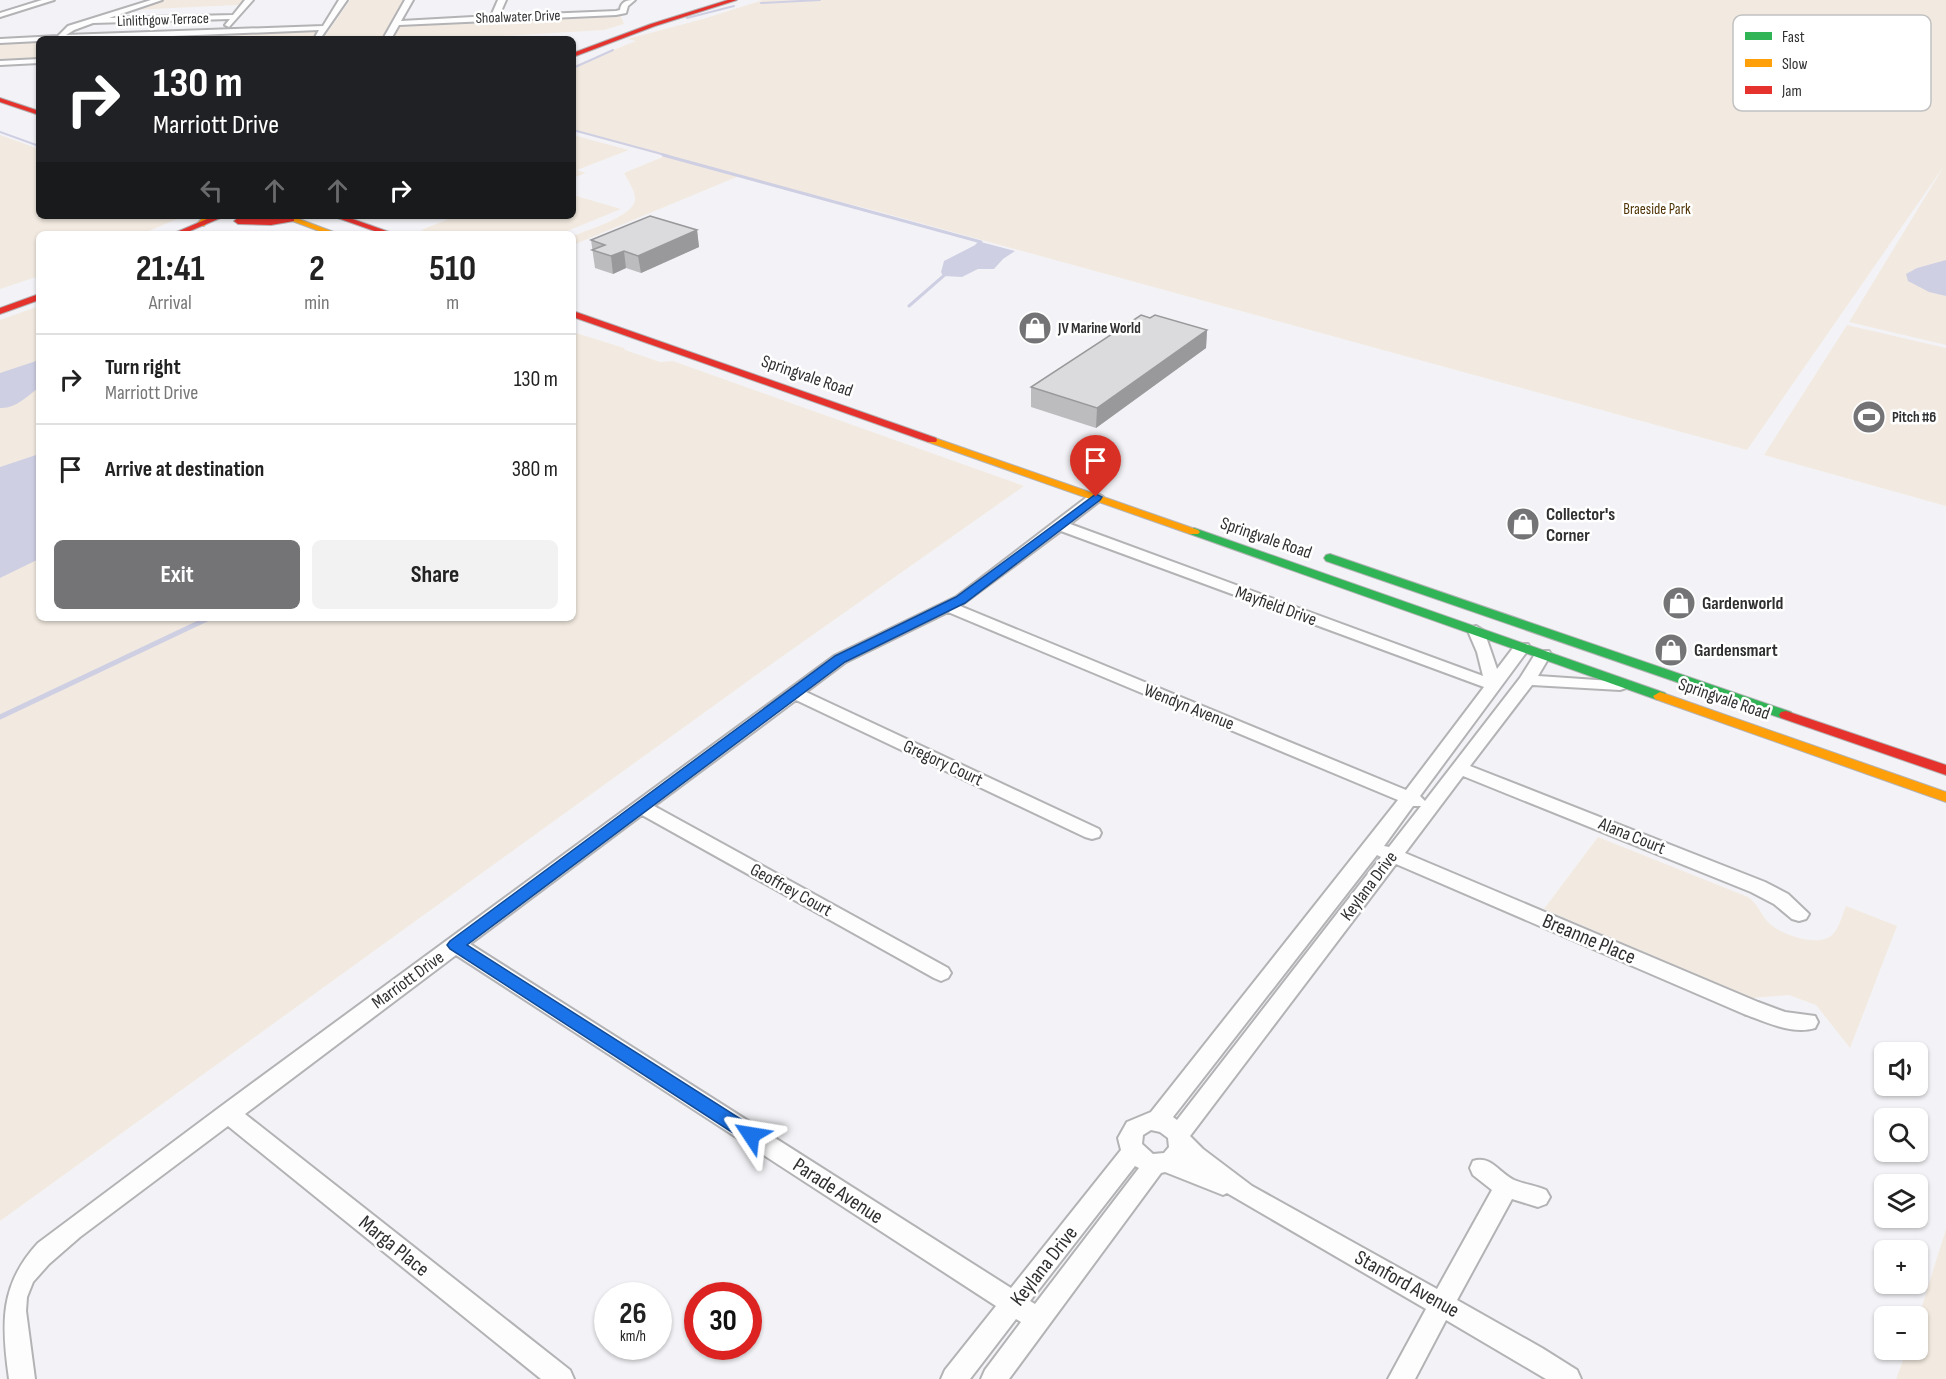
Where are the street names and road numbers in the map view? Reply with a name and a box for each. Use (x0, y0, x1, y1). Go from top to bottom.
street label: Shoalwater Drive (475, 6, 561, 28)
street label: Linlithgow Terrace (117, 9, 209, 31)
street label: Springvale Road (759, 351, 855, 401)
street label: Springvale Road (1218, 513, 1314, 563)
street label: Mayfield Drive (1233, 582, 1319, 630)
street label: Springvale Road (1676, 674, 1772, 724)
street label: Wendyn Avenue (1141, 679, 1237, 735)
street label: Gregory Court (900, 735, 987, 791)
street label: Alana Court (1595, 813, 1669, 859)
street label: Keylana Drive (1336, 847, 1402, 925)
street label: Geoffrey Court (746, 859, 836, 921)
street label: Breanne Place (1539, 908, 1639, 970)
street label: Marriott Drive (368, 947, 448, 1013)
street label: Parade Avenue (788, 1153, 888, 1229)
street label: Marga Place (354, 1210, 434, 1282)
street label: Keylana Drive (1005, 1221, 1083, 1311)
street label: Stanford Avenue (1350, 1245, 1464, 1323)

